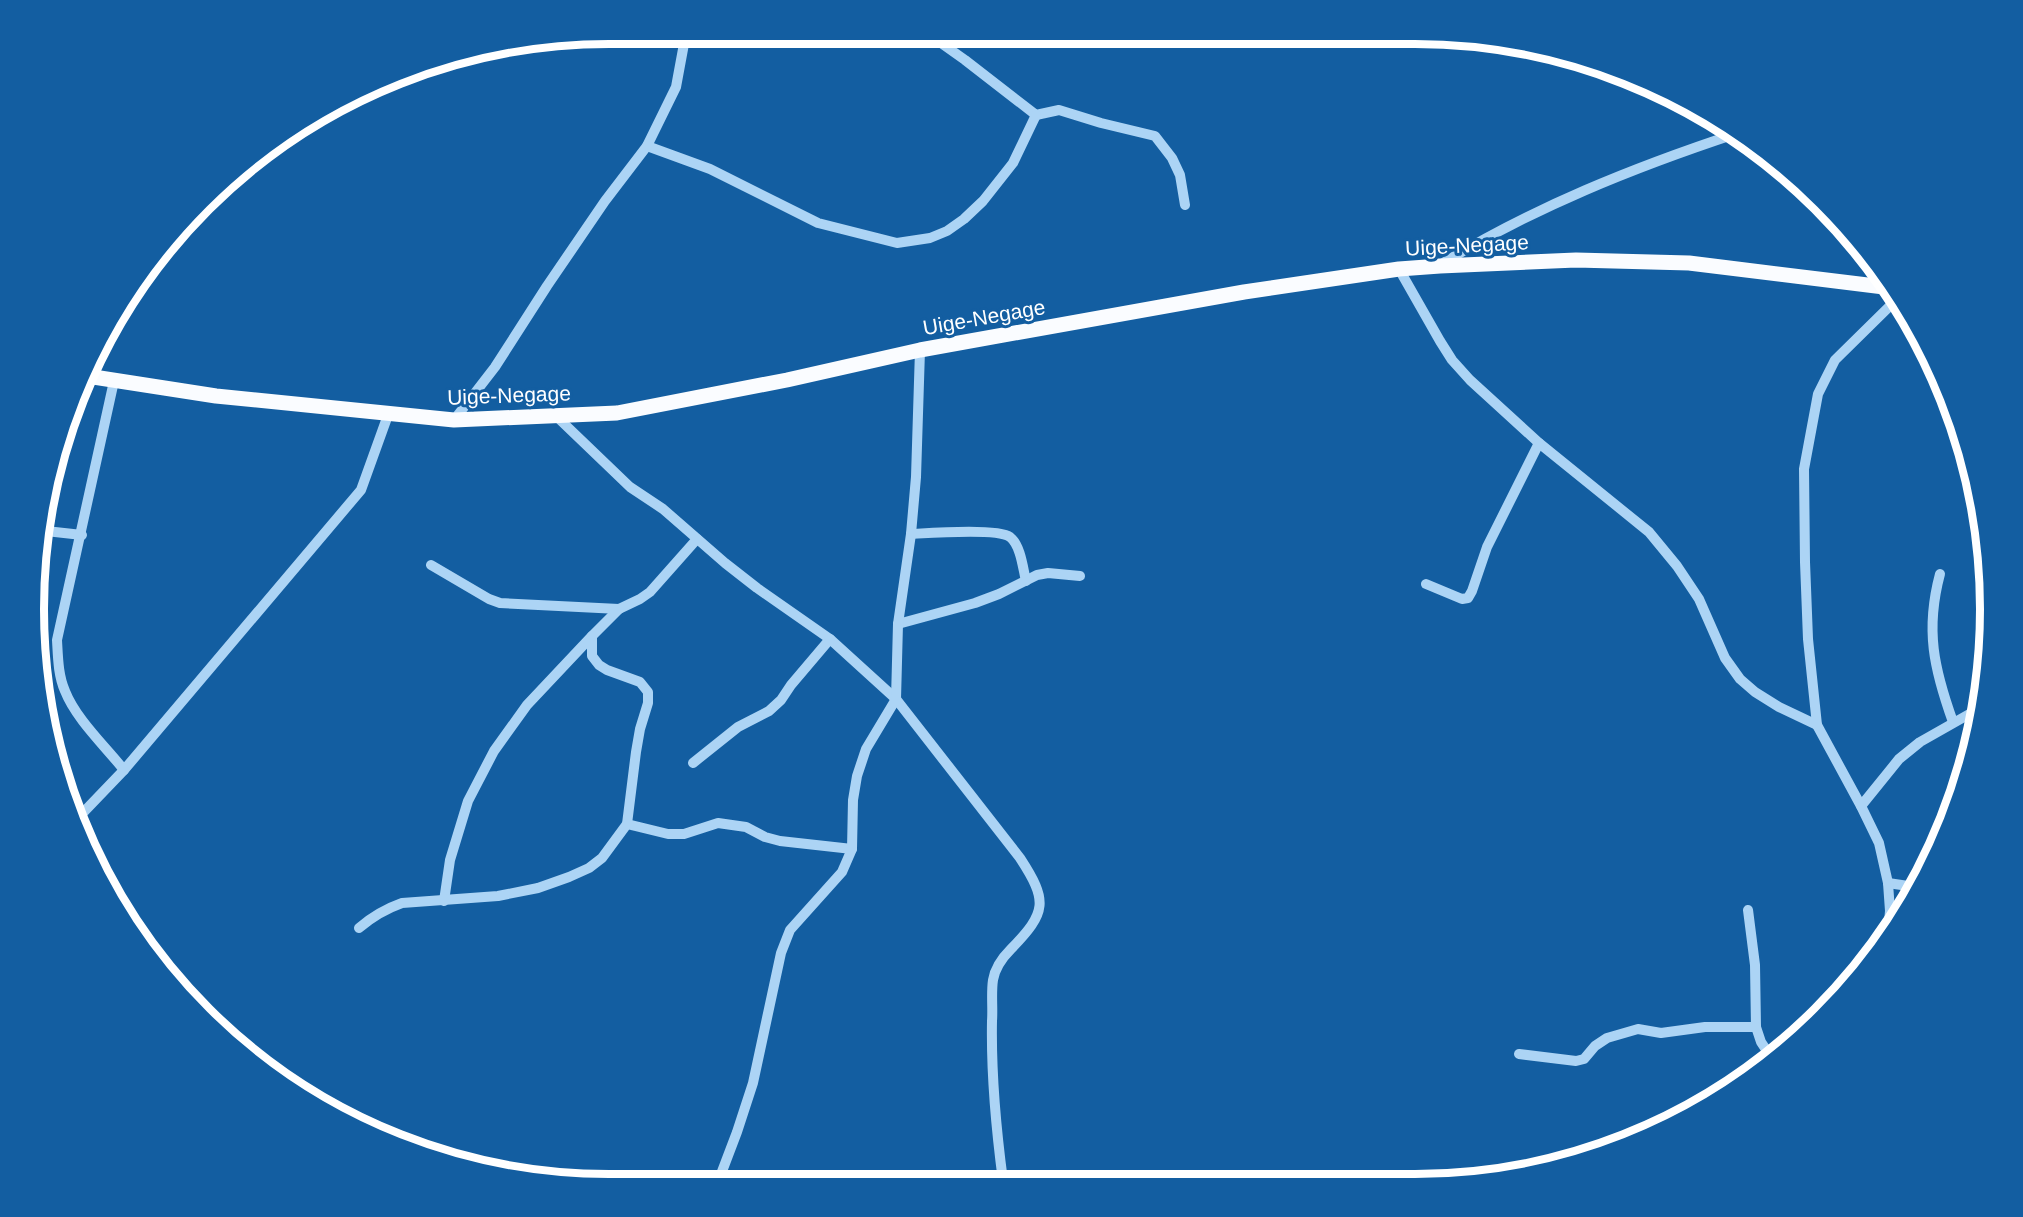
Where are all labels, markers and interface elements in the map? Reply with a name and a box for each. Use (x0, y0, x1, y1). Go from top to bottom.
street label: Uige-Negage (1405, 230, 1529, 260)
street label: Uige-Negage (921, 295, 1047, 339)
street label: Uige-Negage (447, 381, 571, 409)

